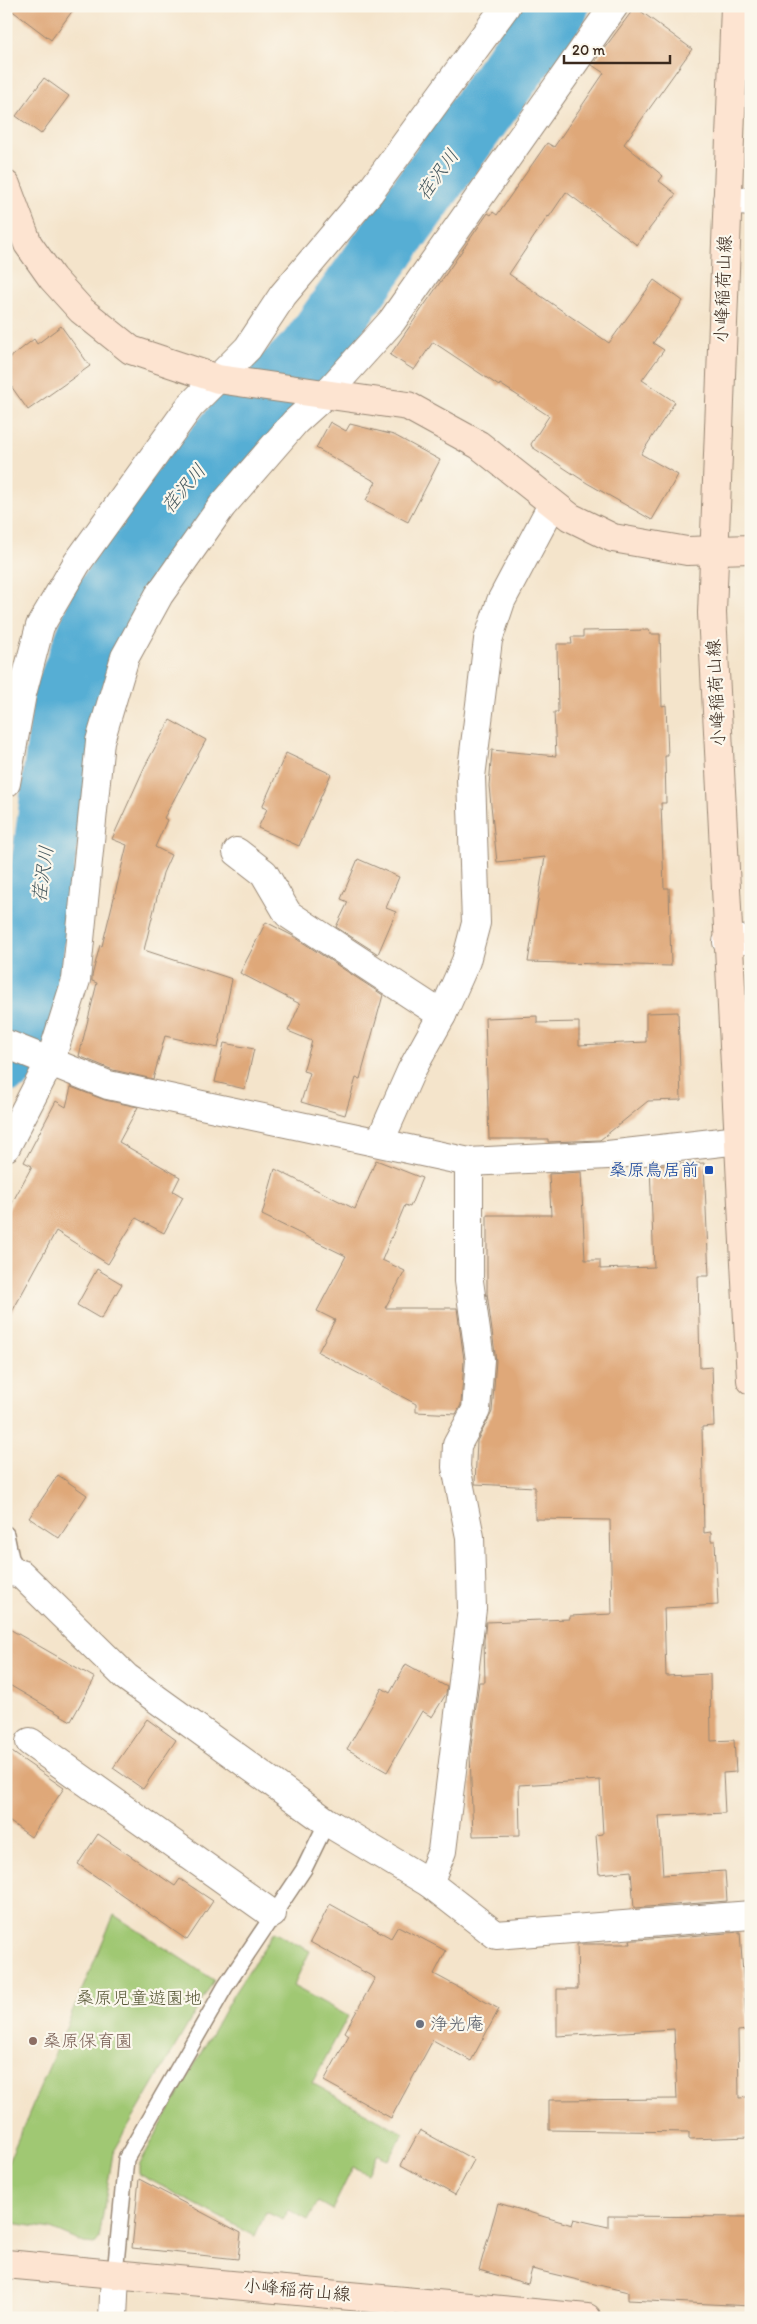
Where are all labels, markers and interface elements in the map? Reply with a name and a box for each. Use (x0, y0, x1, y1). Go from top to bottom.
scale bar (564, 32, 671, 64)
text: 20 m (572, 41, 606, 59)
water label: 荏沢川 (411, 144, 463, 204)
street label: 小峰稲荷山線 (710, 235, 736, 343)
water label: 荏沢川 (156, 459, 211, 518)
street label: 小峰稲荷山線 (702, 638, 730, 748)
water label: 荏沢川 (27, 844, 58, 904)
place label: 桑原鳥居前 (609, 1159, 699, 1181)
marker: 桑原鳥居前 (703, 1164, 715, 1176)
park label: 桑原児童遊園地 (76, 1987, 202, 2009)
place label: 浄光庵 (430, 2013, 484, 2035)
marker: 浄光庵 (414, 2018, 426, 2030)
place label: 桑原保育園 (43, 2030, 133, 2052)
marker: 桑原保育園 (27, 2035, 39, 2047)
street label: 小峰稲荷山線 (242, 2274, 352, 2306)

